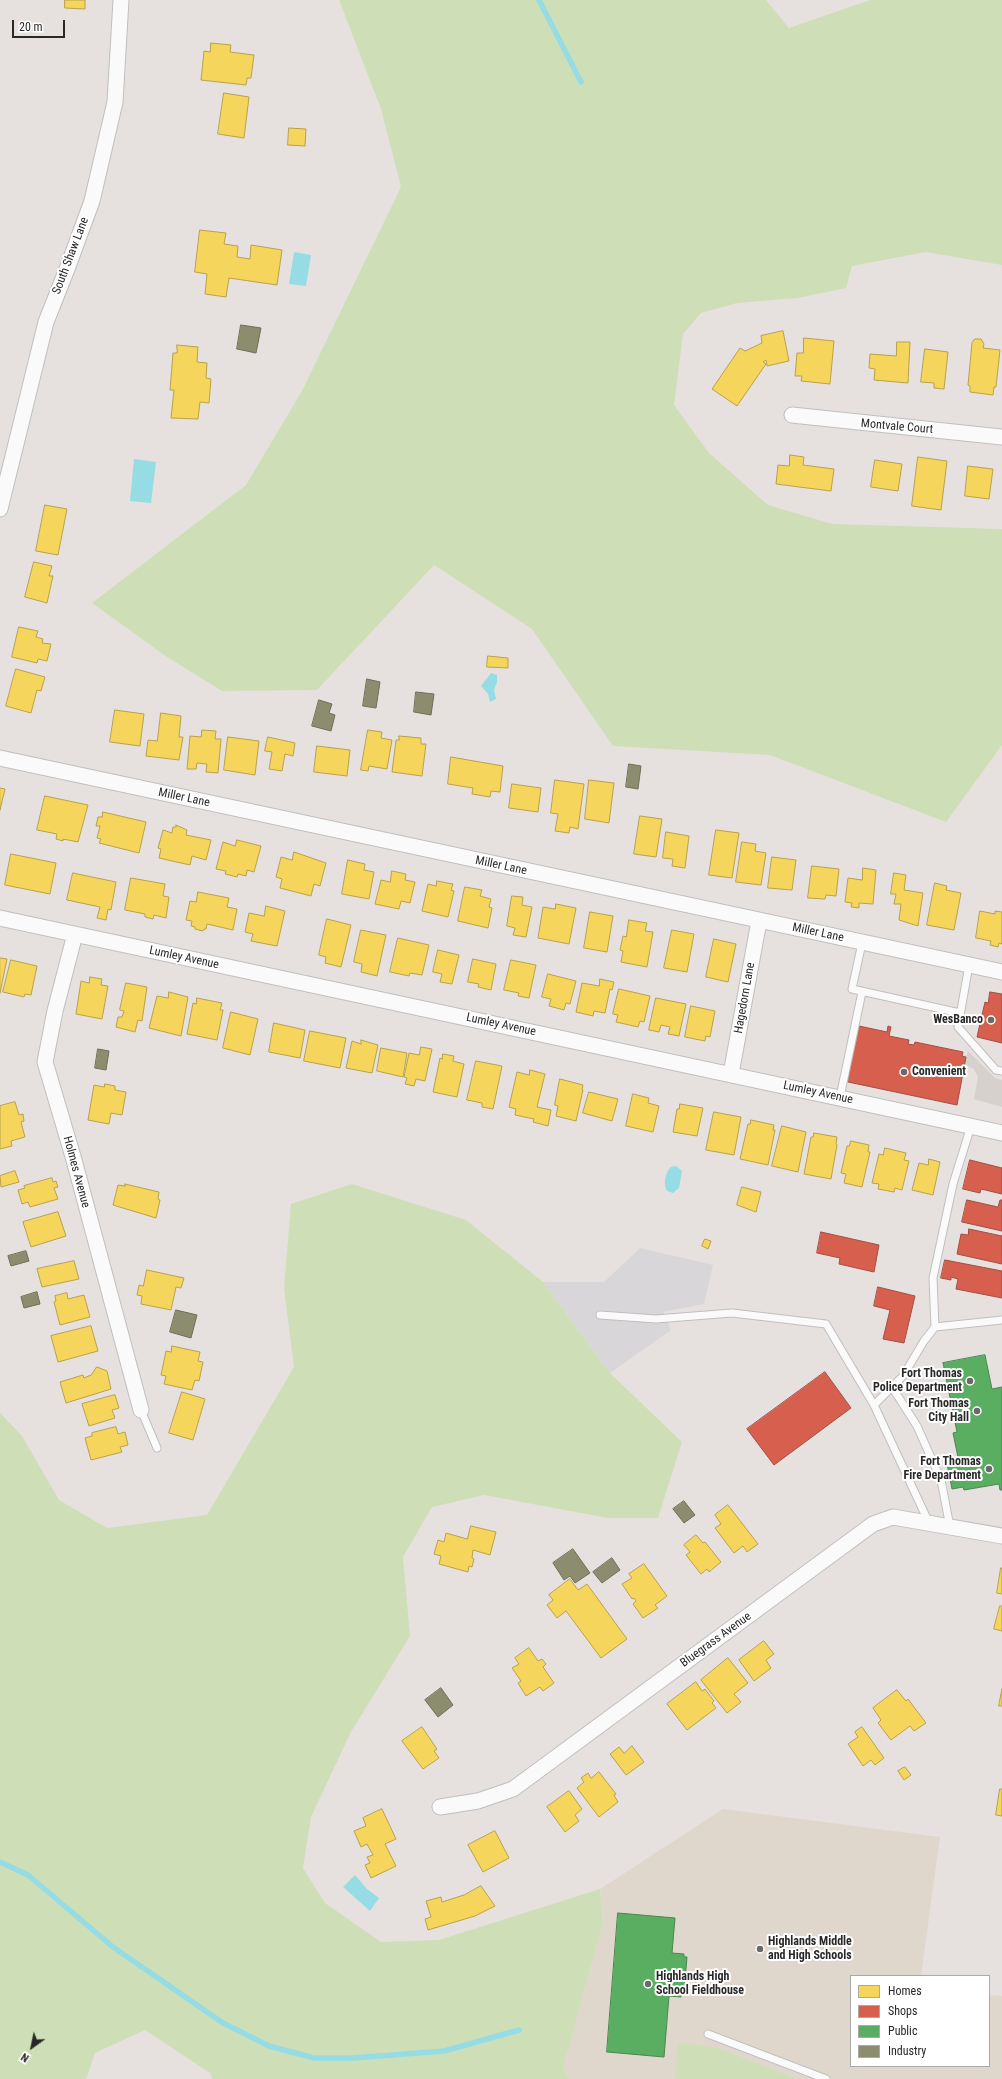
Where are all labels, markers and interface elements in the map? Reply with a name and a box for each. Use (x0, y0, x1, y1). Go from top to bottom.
scale bar (14, 12, 67, 38)
text: 20 m (19, 20, 43, 34)
street label: South Shaw Lane (50, 215, 92, 297)
street label: Montvale Court (860, 417, 934, 437)
street label: Miller Lane (157, 786, 211, 810)
street label: Miller Lane (474, 854, 528, 878)
street label: Miller Lane (791, 921, 845, 945)
street label: Lumley Avenue (148, 944, 220, 972)
street label: Hagedorn Lane (732, 961, 758, 1035)
street label: Lumley Avenue (465, 1011, 537, 1039)
place label: WesBanco (933, 1013, 983, 1027)
marker: WesBanco (986, 1015, 996, 1025)
place label: Convenient (912, 1065, 966, 1079)
marker: Convenient (899, 1067, 909, 1077)
street label: Lumley Avenue (782, 1079, 854, 1107)
street label: Holmes Avenue (60, 1135, 92, 1209)
place label: Fort Thomas Police Department (873, 1367, 962, 1395)
marker: Fort Thomas Police Department (965, 1376, 975, 1386)
place label: Fort Thomas City Hall (908, 1397, 969, 1425)
marker: Fort Thomas City Hall (972, 1406, 982, 1416)
place label: Fort Thomas Fire Department (904, 1455, 981, 1483)
marker: Fort Thomas Fire Department (984, 1464, 994, 1474)
street label: Bluegrass Avenue (678, 1609, 754, 1671)
place label: Highlands Middle and High Schools (768, 1935, 852, 1963)
marker: Highlands Middle and High Schools (755, 1944, 765, 1954)
place label: Highlands High School Fieldhouse (656, 1970, 744, 1998)
legend (850, 1975, 990, 2067)
marker: Highlands High School Fieldhouse (643, 1979, 653, 1989)
text: Homes (888, 1984, 922, 1998)
text: Shops (888, 2004, 917, 2018)
text: Public (888, 2024, 917, 2038)
north arrow (12, 2027, 52, 2067)
text: Industry (888, 2044, 926, 2058)
text: N (19, 2050, 32, 2065)

